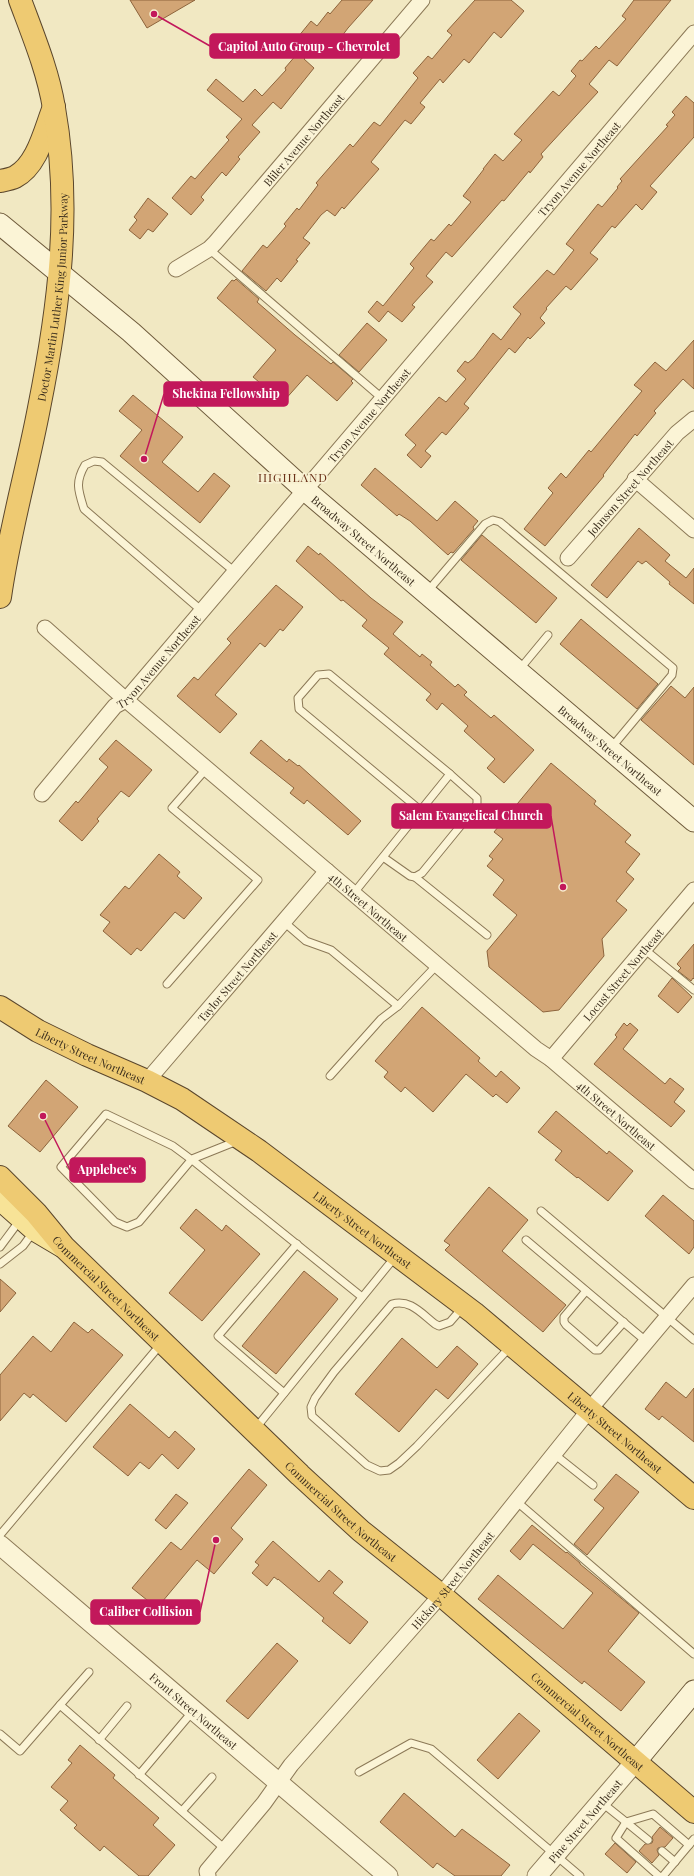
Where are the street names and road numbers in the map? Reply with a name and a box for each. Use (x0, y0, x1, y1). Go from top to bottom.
street label: Bliler Avenue Northeast (260, 90, 347, 189)
street label: Tryon Avenue Northeast (534, 118, 623, 219)
street label: Doctor Martin Luther King Junior Parkway (33, 192, 70, 403)
street label: Tryon Avenue Northeast (324, 365, 413, 466)
street label: Johnson Street Northeast (583, 436, 676, 539)
street label: Broadway Street Northeast (309, 491, 419, 589)
street label: Tryon Avenue Northeast (114, 611, 203, 711)
street label: Broadway Street Northeast (555, 701, 666, 799)
street label: 4th Street Northeast (326, 869, 411, 945)
street label: Locust Street Northeast (579, 925, 666, 1024)
street label: Taylor Street Northeast (194, 928, 280, 1025)
street label: Liberty Street Northeast (33, 1024, 148, 1087)
street label: 4th Street Northeast (574, 1077, 659, 1153)
street label: Liberty Street Northeast (311, 1187, 415, 1271)
street label: Commercial Street Northeast (50, 1232, 164, 1344)
street label: Liberty Street Northeast (565, 1388, 666, 1476)
street label: Commercial Street Northeast (282, 1458, 400, 1565)
street label: Hickory Street Northeast (407, 1528, 497, 1632)
street label: Commercial Street Northeast (528, 1668, 648, 1774)
street label: Front Street Northeast (147, 1669, 241, 1752)
street label: Pine Street Northeast (545, 1776, 625, 1866)

